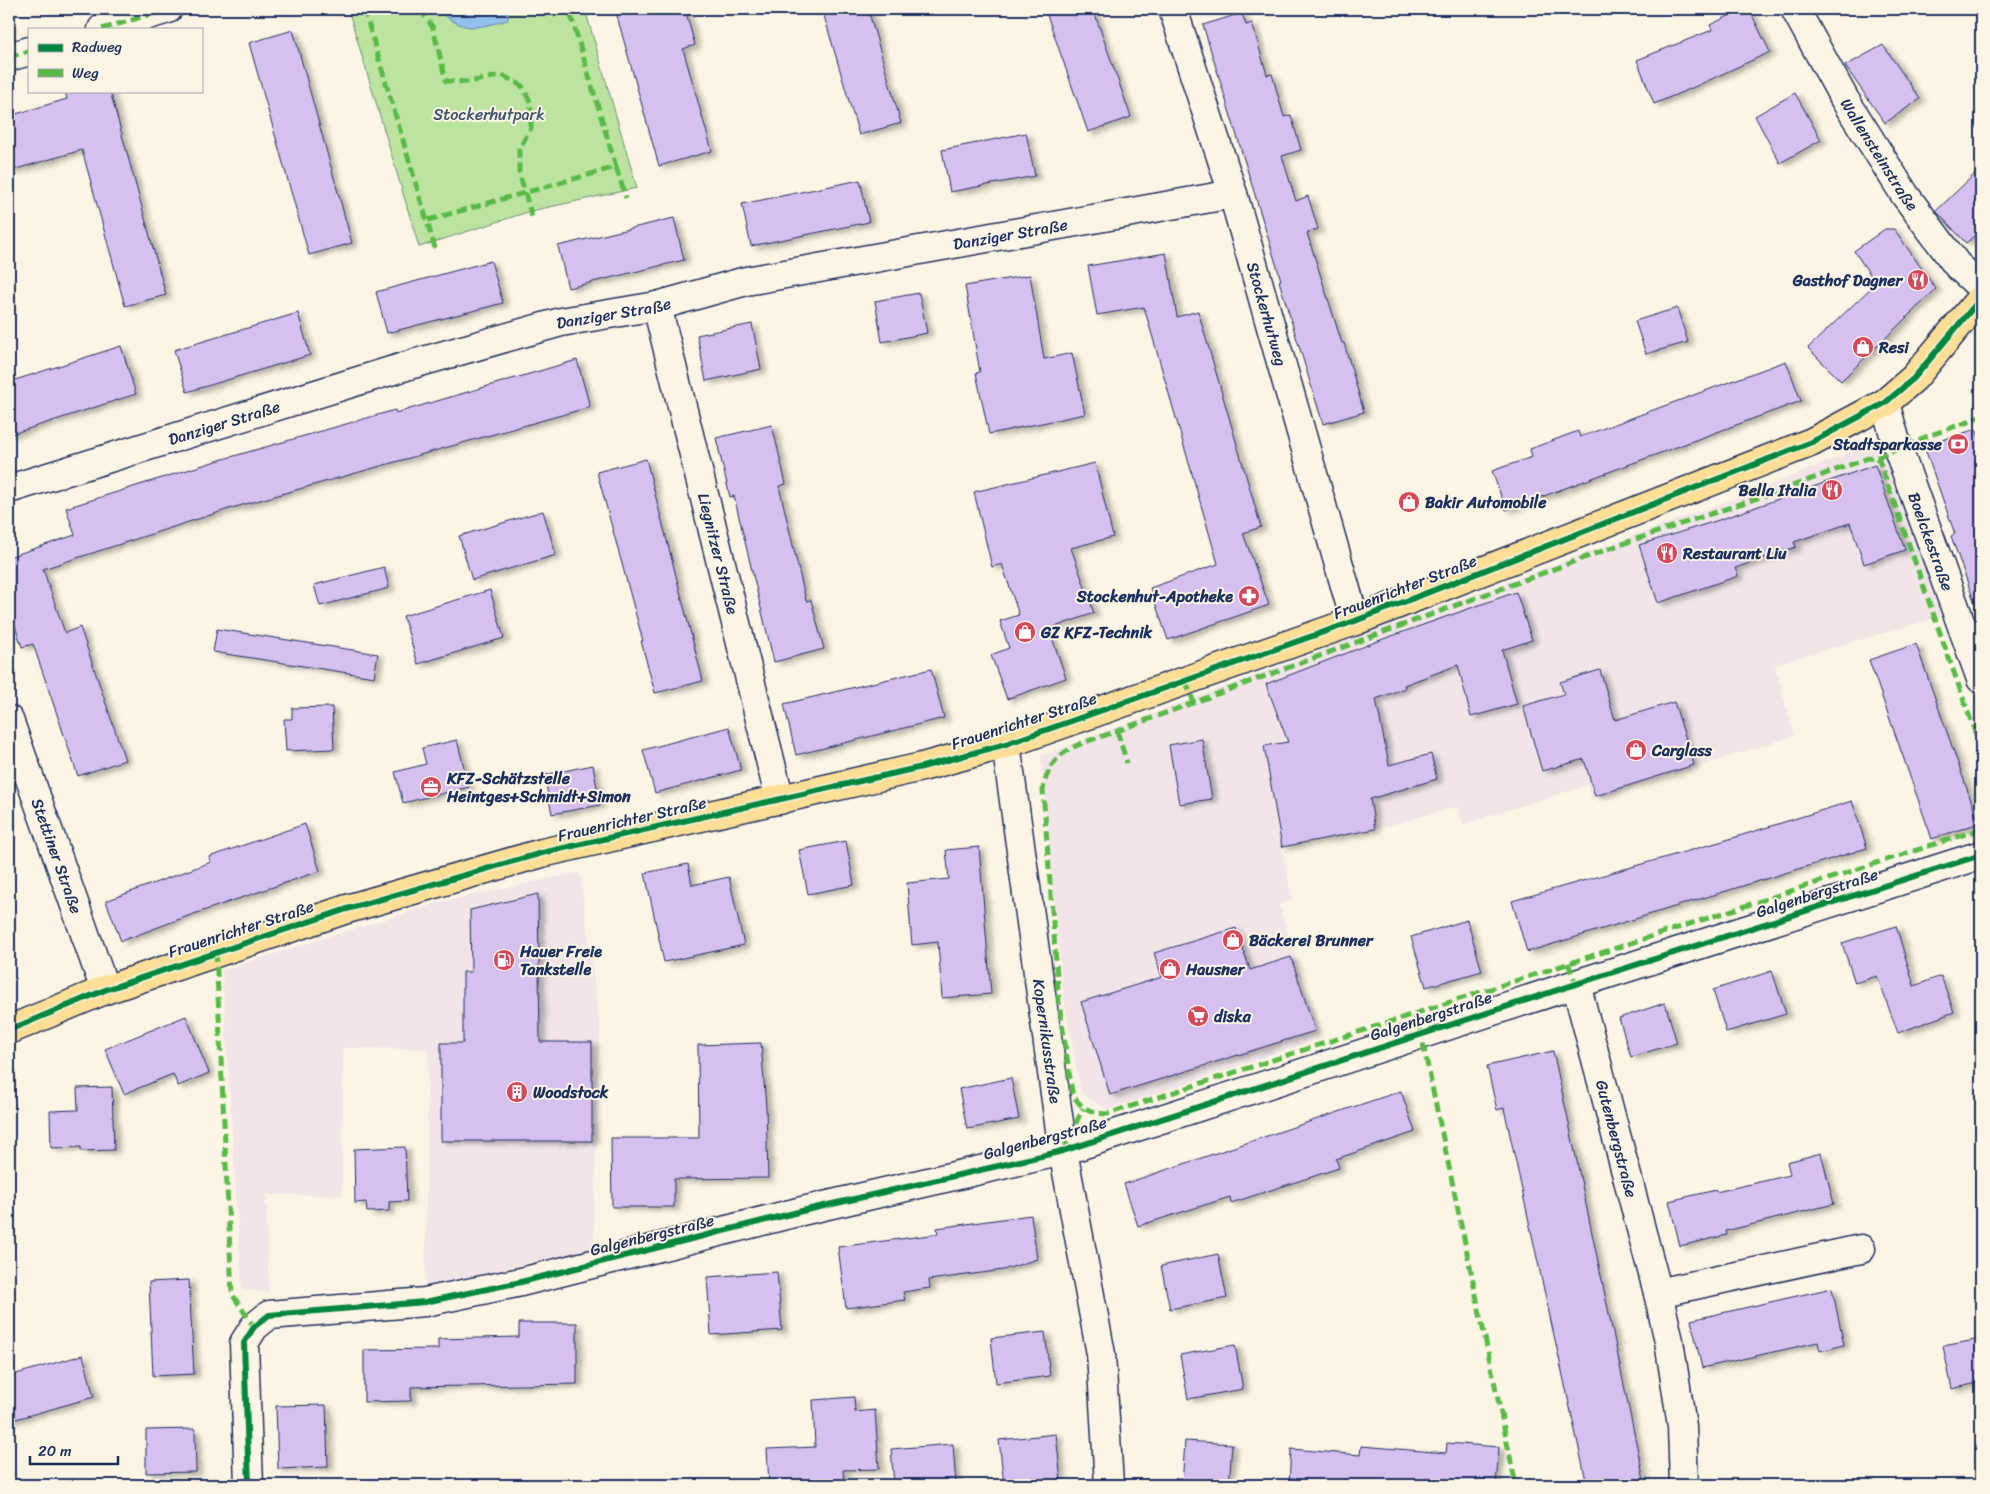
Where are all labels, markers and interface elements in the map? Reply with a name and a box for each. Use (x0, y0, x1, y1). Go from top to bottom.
legend (28, 28, 202, 92)
text: Radweg (72, 34, 122, 60)
text: Weg (72, 60, 99, 86)
street label: Wallensteinstraße (1832, 92, 1927, 217)
park label: Stockerhutpark (433, 100, 545, 129)
street label: Danziger Straße (951, 209, 1070, 258)
street label: Stockerhutweg (1239, 258, 1296, 369)
place label: Gasthof Dagner (1792, 266, 1903, 295)
restaurant icon: Gasthof Dagner (1906, 268, 1930, 292)
street label: Danziger Straße (554, 288, 674, 337)
place label: Resi (1878, 333, 1910, 362)
shop icon: Resi (1851, 335, 1875, 359)
street label: Danziger Straße (164, 392, 284, 453)
place label: Stadtsparkasse (1832, 430, 1943, 459)
bank icon: Stadtsparkasse (1946, 432, 1970, 456)
place label: Bella Italia (1739, 476, 1817, 505)
restaurant icon: Bella Italia (1820, 478, 1844, 502)
place label: Bakir Automobile (1425, 488, 1547, 517)
street label: Boelckestraße (1900, 488, 1963, 595)
street label: Liegnitzer Straße (690, 490, 748, 617)
shop icon: Bakir Automobile (1397, 490, 1421, 514)
place label: Restaurant Liu (1682, 539, 1787, 568)
restaurant icon: Restaurant Liu (1655, 541, 1679, 565)
street label: Frauenrichter Straße (1329, 546, 1481, 628)
place label: Stockenhut-Apotheke (1076, 582, 1233, 611)
pharmacy icon: Stockenhut-Apotheke (1237, 584, 1261, 608)
place label: GZ KFZ-Technik (1040, 618, 1153, 647)
shop icon: GZ KFZ-Technik (1013, 620, 1037, 644)
street label: Frauenrichter Straße (947, 684, 1101, 758)
place label: Carglass (1651, 736, 1713, 765)
shop icon: Carglass (1624, 738, 1648, 762)
place label: KFZ-Schätzstelle Heintges+Schmidt+Simon (446, 764, 631, 811)
office icon: KFZ-Schätzstelle Heintges+Schmidt+Simon (419, 775, 443, 799)
street label: Frauenrichter Straße (555, 788, 709, 850)
street label: Stettiner Straße (23, 794, 91, 918)
street label: Galgenbergstraße (1752, 860, 1882, 926)
street label: Frauenrichter Straße (164, 892, 318, 966)
place label: Bäckerei Brunner (1249, 926, 1374, 955)
shop icon: Bäckerei Brunner (1221, 928, 1245, 952)
place label: Hauer Freie Tankstelle (519, 937, 602, 984)
fuel station icon: Hauer Freie Tankstelle (492, 948, 516, 972)
place label: Hausner (1185, 955, 1246, 984)
shop icon: Hausner (1158, 957, 1182, 981)
street label: Kopernikusstraße (1025, 977, 1071, 1106)
street label: Galgenbergstraße (1366, 983, 1496, 1049)
place label: diska (1214, 1002, 1252, 1031)
supermarket icon: diska (1186, 1004, 1210, 1028)
street label: Gutenbergstraße (1588, 1077, 1647, 1201)
place label: Woodstock (533, 1078, 609, 1107)
building icon: Woodstock (505, 1080, 529, 1104)
street label: Galgenbergstraße (980, 1108, 1110, 1168)
street label: Galgenbergstraße (587, 1206, 717, 1264)
scale bar (30, 1434, 118, 1466)
text: 20 m (38, 1438, 72, 1464)

